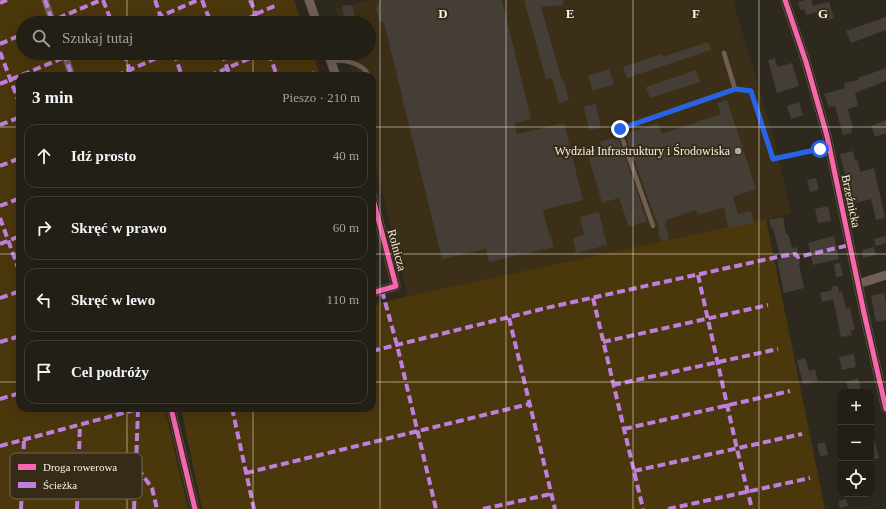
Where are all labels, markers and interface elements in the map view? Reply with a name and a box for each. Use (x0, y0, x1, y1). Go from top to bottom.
text: D (438, 6, 448, 21)
text: E (566, 6, 574, 21)
text: F (692, 6, 700, 21)
text: G (818, 6, 828, 21)
search box (16, 16, 376, 60)
icon: search (30, 27, 52, 49)
text: Szukaj tutaj (62, 30, 133, 46)
text: 3 min (32, 88, 73, 107)
text: Pieszo · 210 m (282, 90, 360, 105)
route end (611, 120, 629, 138)
route start (811, 140, 829, 158)
place label: Wydział Infrastruktury i Środowiska (554, 144, 731, 158)
icon: ahead (33, 145, 55, 167)
marker: Wydział Infrastruktury i Środowiska (733, 146, 743, 156)
text: Idź prosto (71, 148, 136, 164)
text: 40 m (333, 148, 359, 163)
street label: Brzeźnicka (839, 173, 864, 230)
icon: right (33, 217, 55, 239)
text: Skręć w prawo (71, 220, 167, 236)
text: 60 m (333, 220, 359, 235)
street label: Rolnicza (385, 228, 409, 273)
icon: left (33, 289, 55, 311)
text: Skręć w lewo (71, 292, 155, 308)
text: 110 m (327, 292, 359, 307)
icon: arrive (33, 361, 55, 383)
text: Cel podróży (71, 364, 149, 380)
map controls (838, 389, 874, 497)
button: + (838, 389, 874, 425)
button: − (838, 425, 874, 461)
legend (10, 453, 142, 499)
text: Droga rowerowa (43, 461, 117, 473)
button: locate (838, 461, 874, 497)
text: Ścieżka (43, 479, 77, 491)

